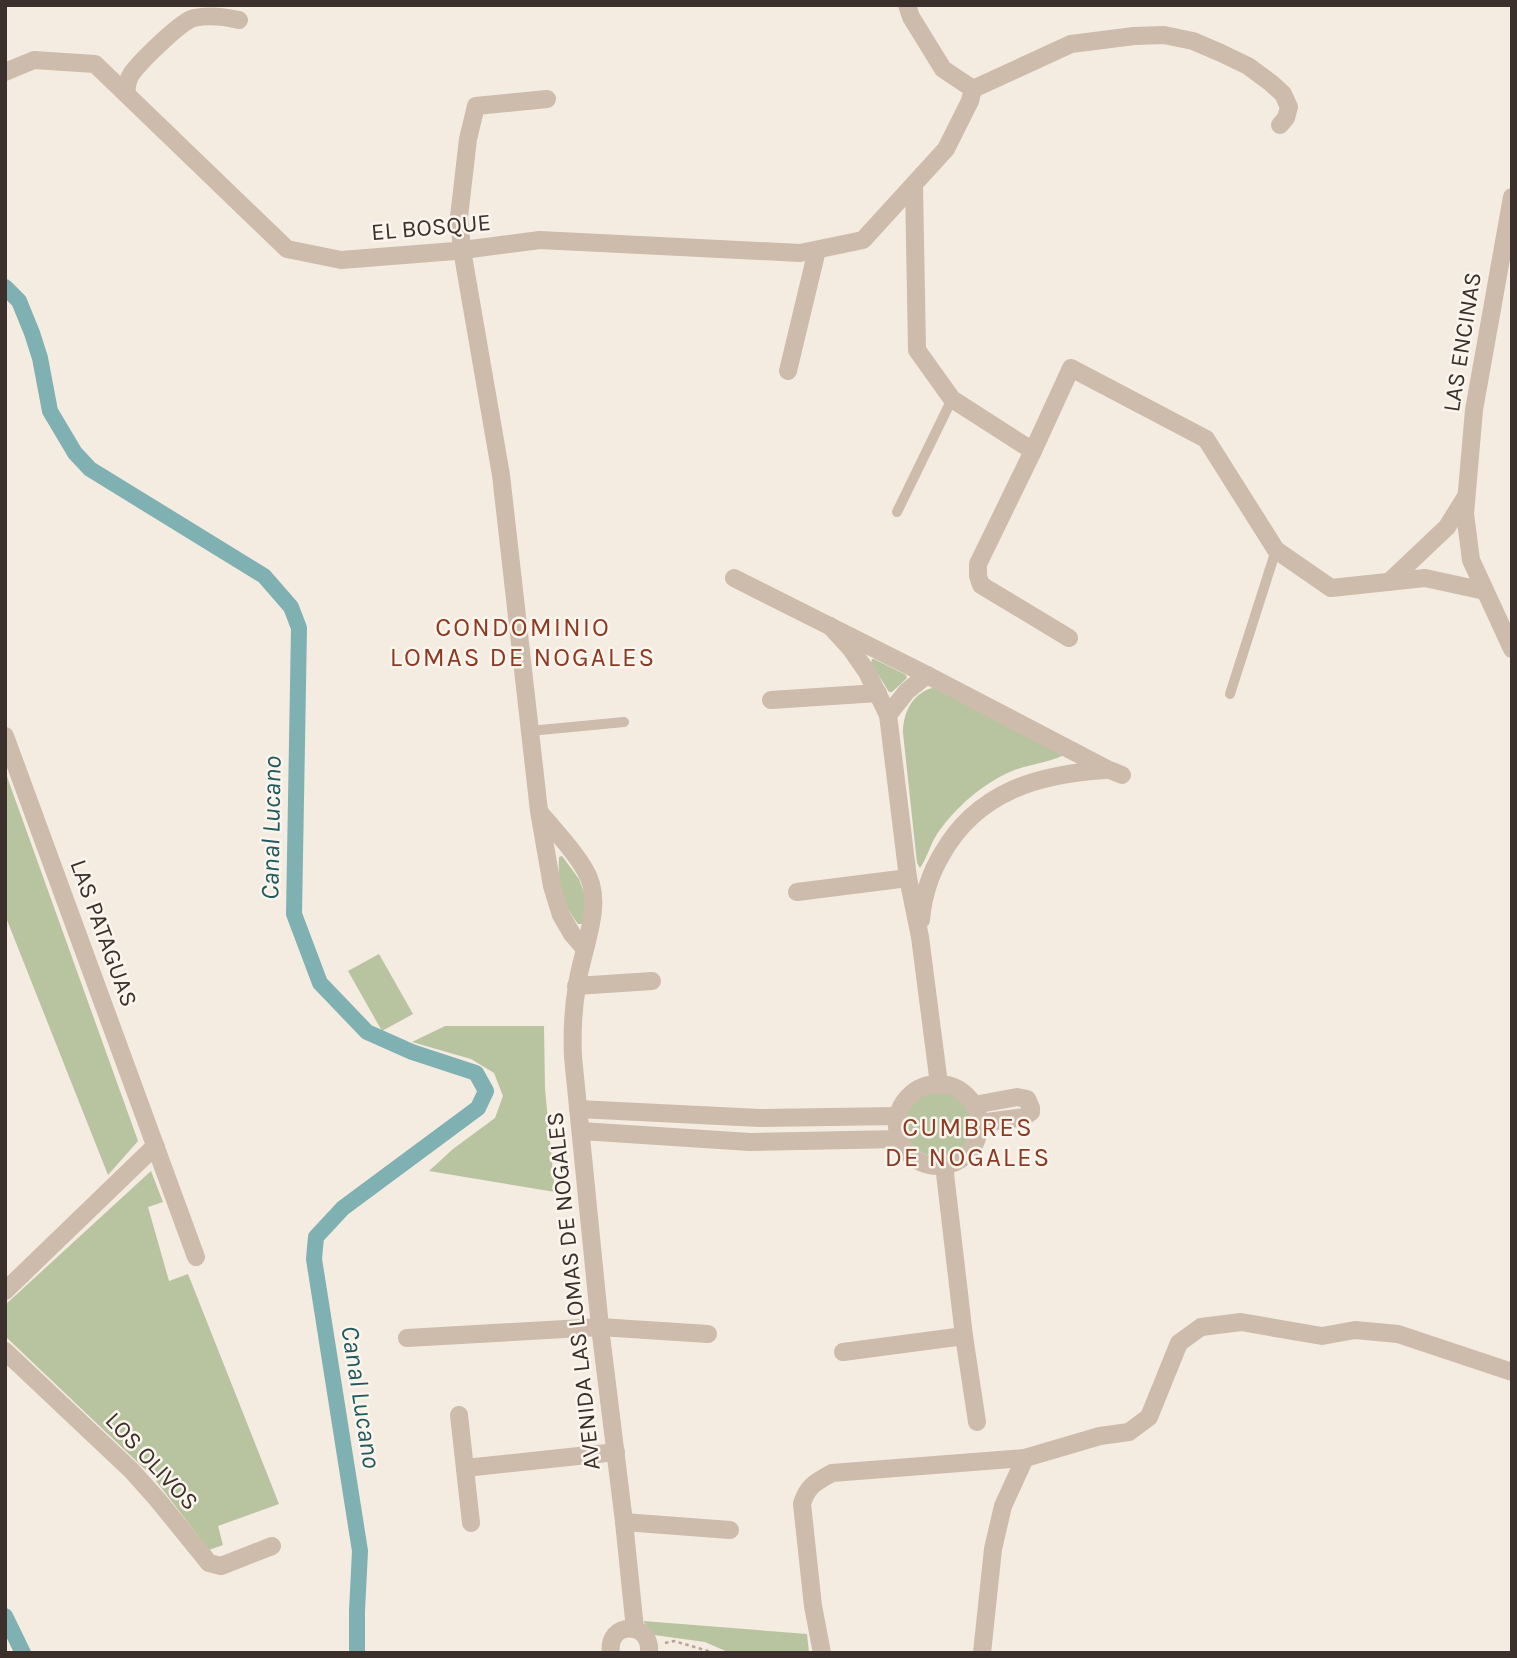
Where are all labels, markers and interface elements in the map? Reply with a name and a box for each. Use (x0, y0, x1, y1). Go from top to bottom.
street label: EL BOSQUE (370, 208, 492, 246)
street label: LAS ENCINAS (1437, 270, 1487, 414)
district label: CONDOMINIO LOMAS DE NOGALES (390, 612, 656, 673)
water label: Canal Lucano (254, 756, 288, 900)
street label: LAS PATAGUAS (64, 856, 144, 1010)
street label: AVENIDA LAS LOMAS DE NOGALES (540, 1110, 606, 1472)
district label: CUMBRES DE NOGALES (885, 1112, 1051, 1173)
water label: Canal Lucano (334, 1323, 388, 1471)
street label: LOS OLIVOS (100, 1406, 204, 1516)

